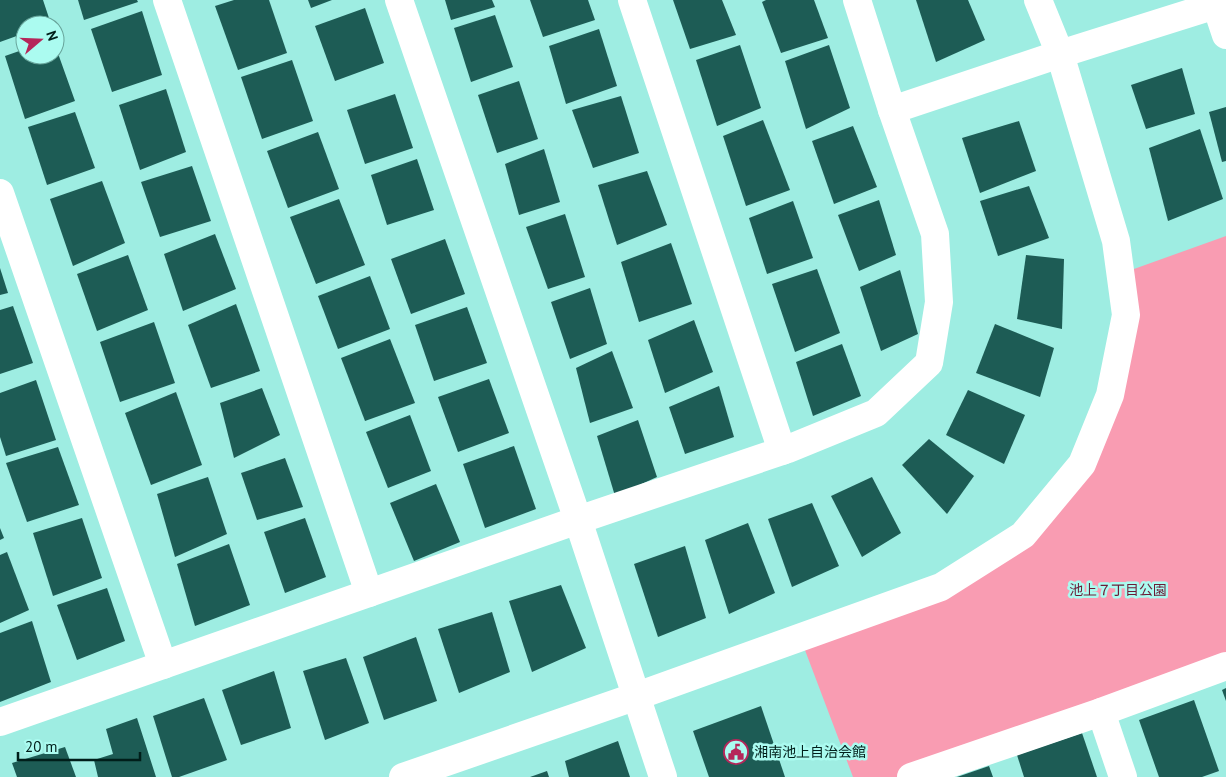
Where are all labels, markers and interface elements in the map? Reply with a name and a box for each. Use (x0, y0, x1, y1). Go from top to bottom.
north arrow (15, 15, 65, 65)
text: N (42, 28, 62, 43)
park label: 池上７丁目公園 (1069, 581, 1167, 599)
scale bar (18, 730, 140, 762)
text: 20 m (25, 737, 58, 756)
public building icon: 湘南池上自治会館 (723, 739, 749, 765)
place label: 湘南池上自治会館 (754, 743, 866, 761)

